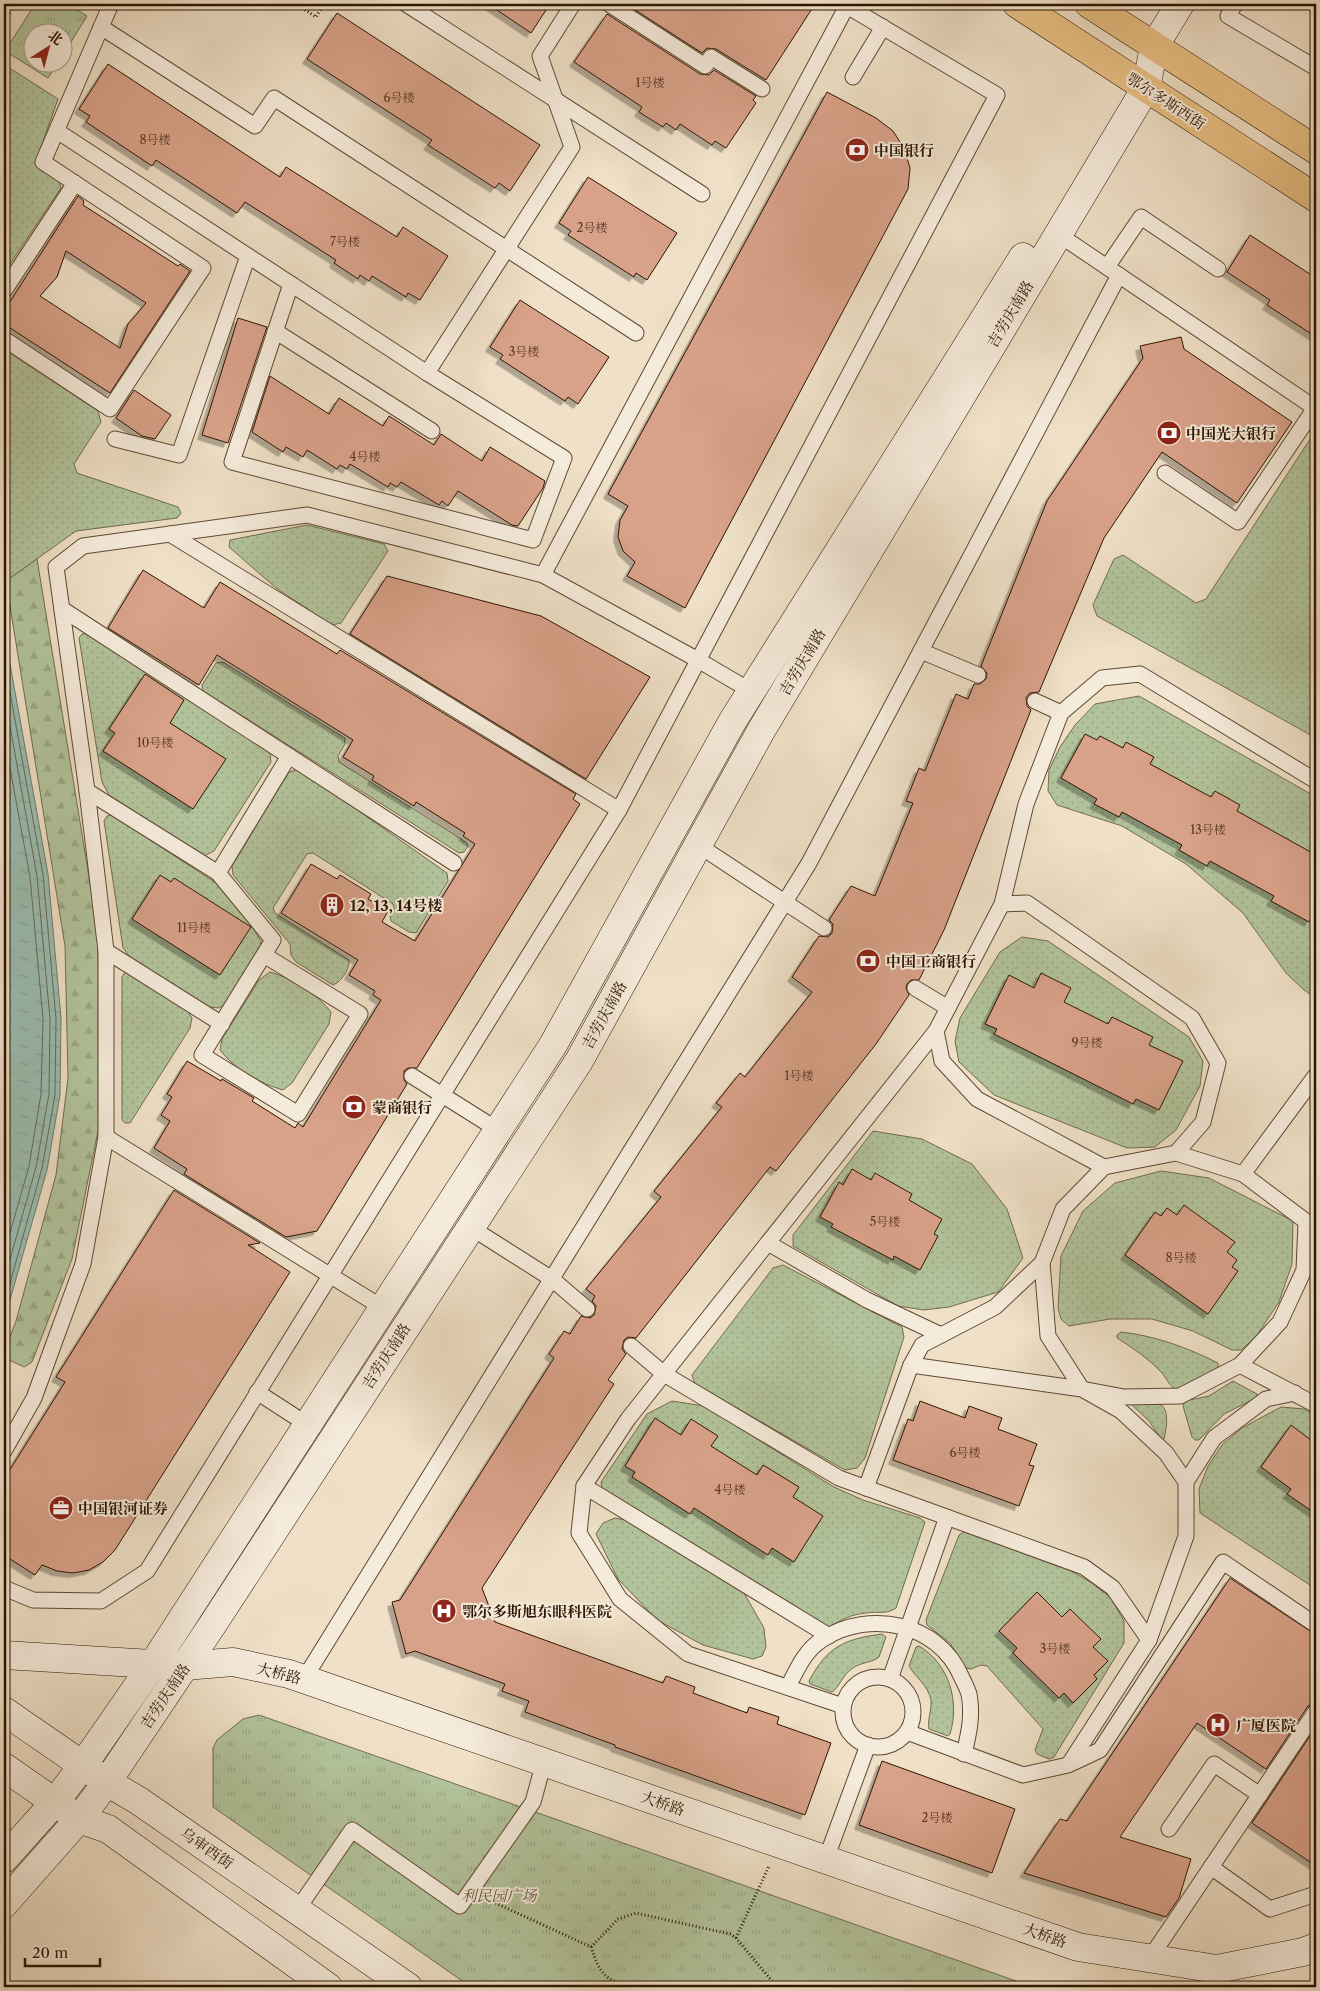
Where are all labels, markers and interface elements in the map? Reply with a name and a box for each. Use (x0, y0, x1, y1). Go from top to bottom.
north arrow (22, 22, 72, 72)
text: 北 (45, 26, 67, 49)
street label: 鄂尔多斯西街 (1123, 69, 1209, 133)
house number: 1号楼 (635, 75, 665, 90)
house number: 6号楼 (383, 90, 415, 105)
house number: 8号楼 (139, 132, 171, 147)
bank icon: 中国银行 (844, 137, 870, 163)
place label: 中国银行 (874, 141, 934, 160)
house number: 2号楼 (577, 220, 607, 235)
house number: 7号楼 (330, 234, 360, 249)
street label: 吉劳庆南路 (983, 277, 1037, 351)
house number: 3号楼 (509, 344, 539, 359)
bank icon: 中国光大银行 (1156, 420, 1182, 446)
place label: 中国光大银行 (1186, 424, 1276, 443)
house number: 4号楼 (350, 449, 380, 464)
street label: 吉劳庆南路 (775, 625, 829, 699)
house number: 10号楼 (137, 735, 173, 750)
house number: 13号楼 (1190, 822, 1226, 837)
building icon: 12, 13, 14号楼 (319, 892, 345, 918)
place label: 12, 13, 14号楼 (350, 896, 442, 915)
house number: 11号楼 (177, 920, 211, 935)
bank icon: 中国工商银行 (855, 948, 881, 974)
place label: 中国工商银行 (886, 952, 976, 971)
street label: 吉劳庆南路 (578, 978, 630, 1052)
house number: 9号楼 (1071, 1035, 1103, 1050)
house number: 1号楼 (784, 1068, 814, 1083)
bank icon: 蒙商银行 (341, 1094, 367, 1120)
place label: 蒙商银行 (372, 1098, 432, 1117)
house number: 5号楼 (870, 1214, 900, 1229)
house number: 8号楼 (1165, 1250, 1197, 1265)
street label: 吉劳庆南路 (358, 1319, 414, 1393)
house number: 6号楼 (949, 1445, 981, 1460)
house number: 4号楼 (715, 1482, 745, 1497)
office icon: 中国银河证券 (48, 1495, 74, 1521)
place label: 中国银河证券 (78, 1499, 168, 1518)
hospital icon: 鄂尔多斯旭东眼科医院 (431, 1598, 457, 1624)
place label: 鄂尔多斯旭东眼科医院 (462, 1602, 612, 1621)
house number: 3号楼 (1040, 1641, 1070, 1656)
street label: 大桥路 (255, 1658, 303, 1688)
street label: 吉劳庆南路 (136, 1660, 194, 1732)
hospital icon: 广厦医院 (1205, 1712, 1231, 1738)
place label: 广厦医院 (1236, 1716, 1296, 1735)
street label: 大桥路 (639, 1787, 687, 1819)
house number: 2号楼 (922, 1810, 952, 1825)
street label: 乌审西街 (177, 1823, 237, 1873)
park label: 利民园广场 (461, 1886, 538, 1905)
street label: 大桥路 (1021, 1919, 1069, 1951)
scale bar (25, 1936, 100, 1968)
text: 20 m (32, 1943, 68, 1962)

